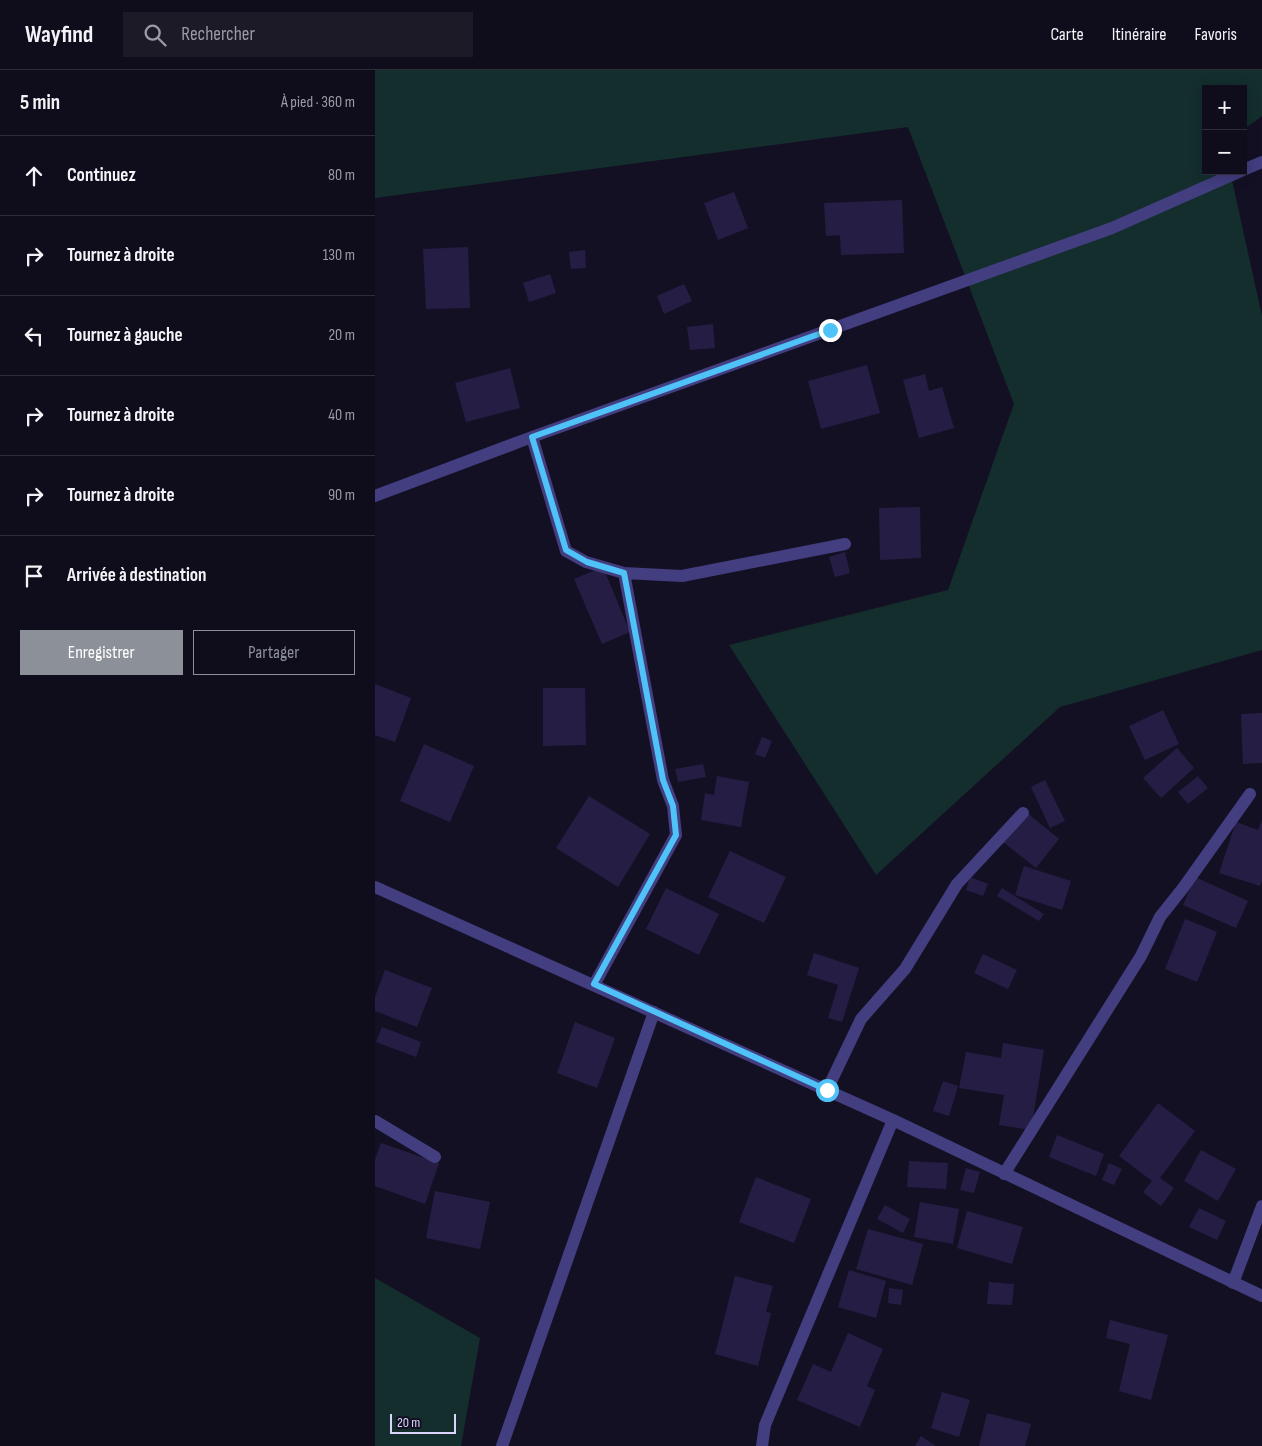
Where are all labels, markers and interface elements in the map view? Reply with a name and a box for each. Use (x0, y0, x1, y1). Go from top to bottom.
search box (123, 12, 473, 57)
text: Wayfind (25, 20, 93, 49)
icon: search (141, 21, 169, 49)
text: Rechercher (181, 23, 255, 46)
text: Carte (1050, 24, 1084, 45)
text: Itinéraire (1112, 24, 1166, 45)
text: Favoris (1194, 24, 1237, 45)
map controls (1202, 85, 1247, 175)
button: + (1202, 85, 1247, 130)
text: 5 min (20, 90, 60, 115)
text: À pied · 360 m (281, 93, 355, 112)
button: − (1202, 130, 1247, 175)
icon: ahead (20, 162, 48, 190)
text: Continuez (67, 164, 136, 187)
text: 80 m (328, 166, 355, 185)
icon: right (20, 242, 48, 270)
text: Tournez à droite (67, 244, 175, 267)
text: 130 m (323, 246, 355, 265)
route end (819, 319, 842, 342)
icon: left (20, 322, 48, 350)
text: Tournez à gauche (67, 324, 183, 347)
text: 20 m (328, 326, 355, 345)
icon: right (20, 402, 48, 430)
text: Tournez à droite (67, 404, 175, 427)
text: 40 m (328, 406, 355, 425)
icon: right (20, 482, 48, 510)
text: Tournez à droite (67, 484, 175, 507)
text: 90 m (328, 486, 355, 505)
icon: arrive (20, 562, 48, 590)
text: Arrivée à destination (67, 564, 207, 587)
button: Enregistrer (20, 630, 183, 675)
button: Partager (193, 630, 355, 675)
route start (816, 1079, 839, 1102)
scale bar (390, 1411, 456, 1434)
text: 20 m (397, 1414, 420, 1431)

